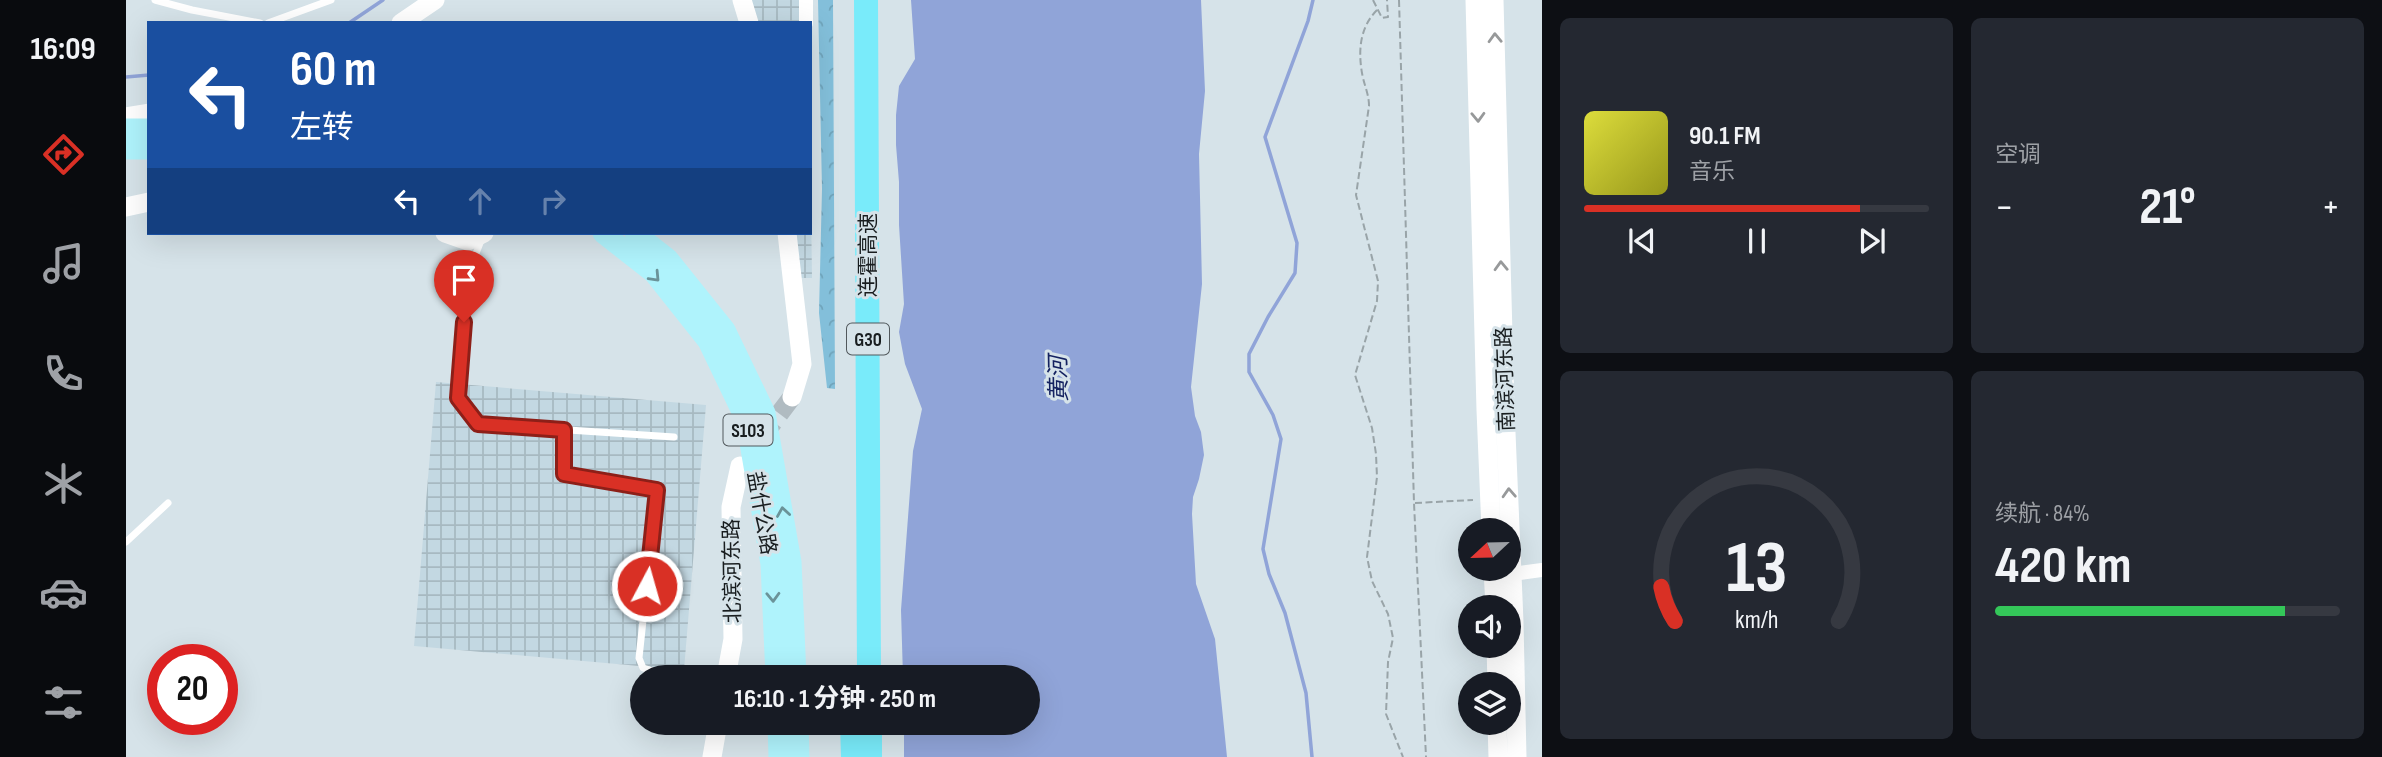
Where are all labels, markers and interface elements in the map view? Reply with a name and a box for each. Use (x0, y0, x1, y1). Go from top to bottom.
text: 16:09 (30, 30, 96, 69)
one-way arrow (1487, 32, 1502, 43)
text: 60 m (290, 41, 377, 100)
icon: left (175, 49, 266, 140)
text: 左转 (290, 109, 354, 148)
one-way arrow (1470, 112, 1485, 123)
text: 90.1 FM (1689, 121, 1761, 152)
icon: directions (39, 130, 88, 179)
text: 空调 (1995, 141, 2041, 169)
text: 音乐 (1689, 158, 1735, 186)
text: 21° (2139, 176, 2196, 239)
icon: left (388, 182, 426, 220)
icon: ahead (461, 182, 499, 220)
icon: right (534, 182, 572, 220)
text: − (1995, 185, 2014, 230)
text: + (2321, 185, 2340, 230)
street label: 连霍高速 (856, 213, 881, 297)
icon: previous (1623, 222, 1661, 260)
icon: pause (1738, 222, 1776, 260)
icon: next (1853, 222, 1891, 260)
icon: music (39, 239, 88, 288)
pin (434, 250, 494, 322)
one-way arrow (1493, 260, 1509, 270)
icon: arrive (445, 261, 483, 299)
one-way arrow (647, 269, 659, 282)
road number: G30 (847, 324, 889, 354)
street label: 南滨河东路 (1491, 326, 1520, 432)
icon: phone (39, 349, 88, 398)
water label: 黄河 (1045, 352, 1073, 402)
road number: S103 (724, 414, 772, 446)
icon: climate (39, 459, 88, 508)
street label: 盐什公路 (742, 470, 781, 557)
one-way arrow (1501, 487, 1516, 498)
text: 续航 · 84% (1995, 500, 2090, 528)
one-way arrow (776, 506, 791, 518)
street label: 北滨河东路 (719, 518, 746, 624)
north arrow (1458, 518, 1521, 581)
map controls (1458, 518, 1521, 735)
text: 13 (1726, 525, 1787, 613)
text: 420 km (1995, 535, 2131, 598)
position arrow (610, 549, 684, 623)
icon: car (39, 568, 88, 617)
one-way arrow (765, 592, 780, 603)
button: sound (1458, 595, 1521, 658)
text: km/h (1735, 605, 1778, 636)
speed limit sign: 20 (147, 644, 238, 735)
button: layers (1458, 672, 1521, 735)
icon: filters (39, 678, 88, 727)
text: 16:10 · 1 分钟 · 250 m (734, 684, 936, 715)

